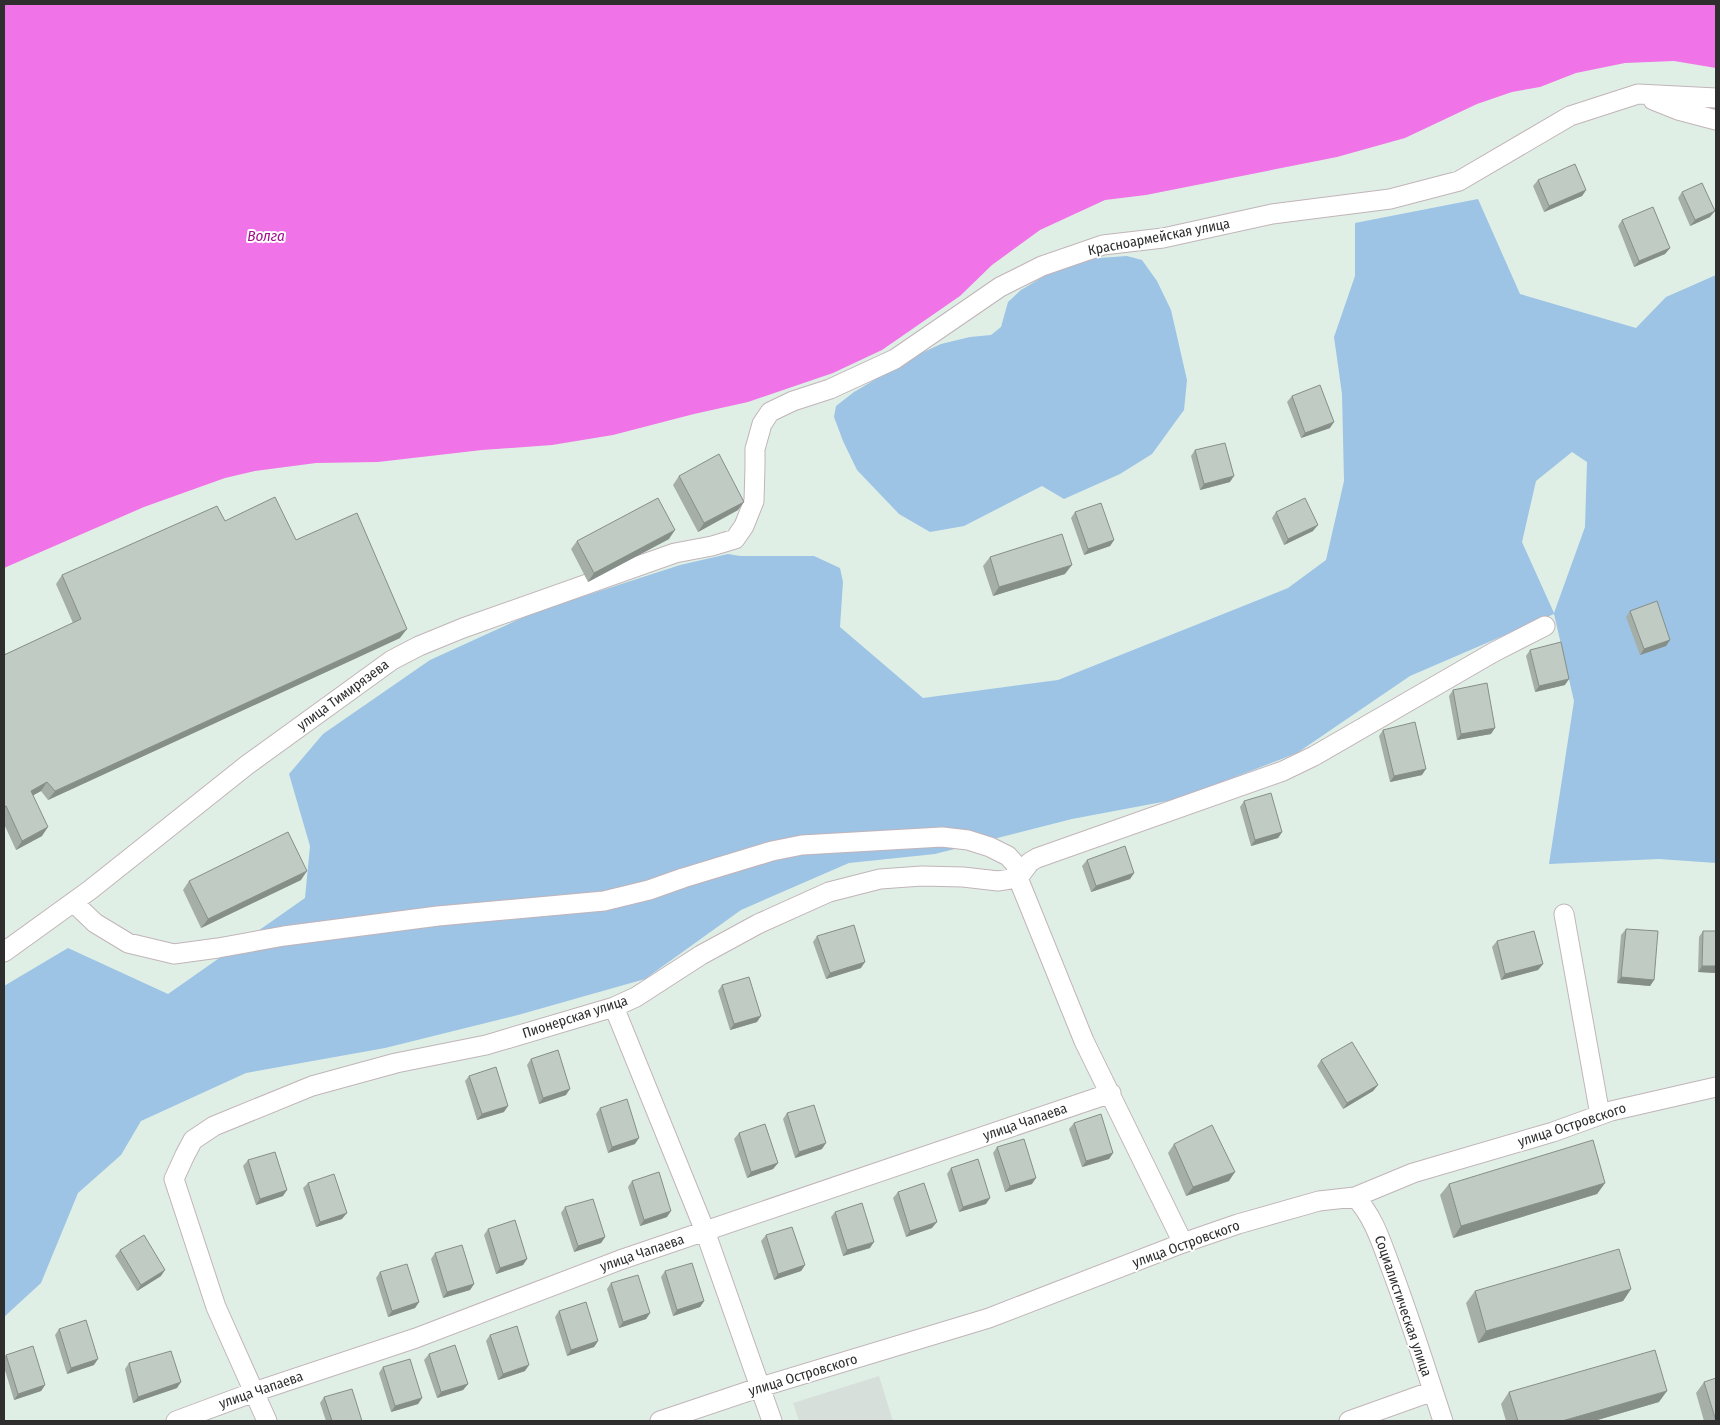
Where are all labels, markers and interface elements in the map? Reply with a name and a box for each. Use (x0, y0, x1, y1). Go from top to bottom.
street label: Красноармейская улица (1087, 215, 1231, 259)
water label: Волга (247, 227, 285, 245)
street label: улица Тимирязева (294, 656, 392, 734)
street label: Пионерская улица (520, 992, 630, 1042)
street label: улица Островского (1516, 1099, 1628, 1151)
street label: улица Чапаева (981, 1100, 1069, 1144)
street label: улица Островского (1130, 1217, 1242, 1271)
street label: улица Чапаева (598, 1231, 686, 1275)
street label: Социалистическая улица (1371, 1233, 1435, 1379)
street label: улица Островского (747, 1350, 859, 1400)
street label: улица Чапаева (217, 1368, 305, 1412)

